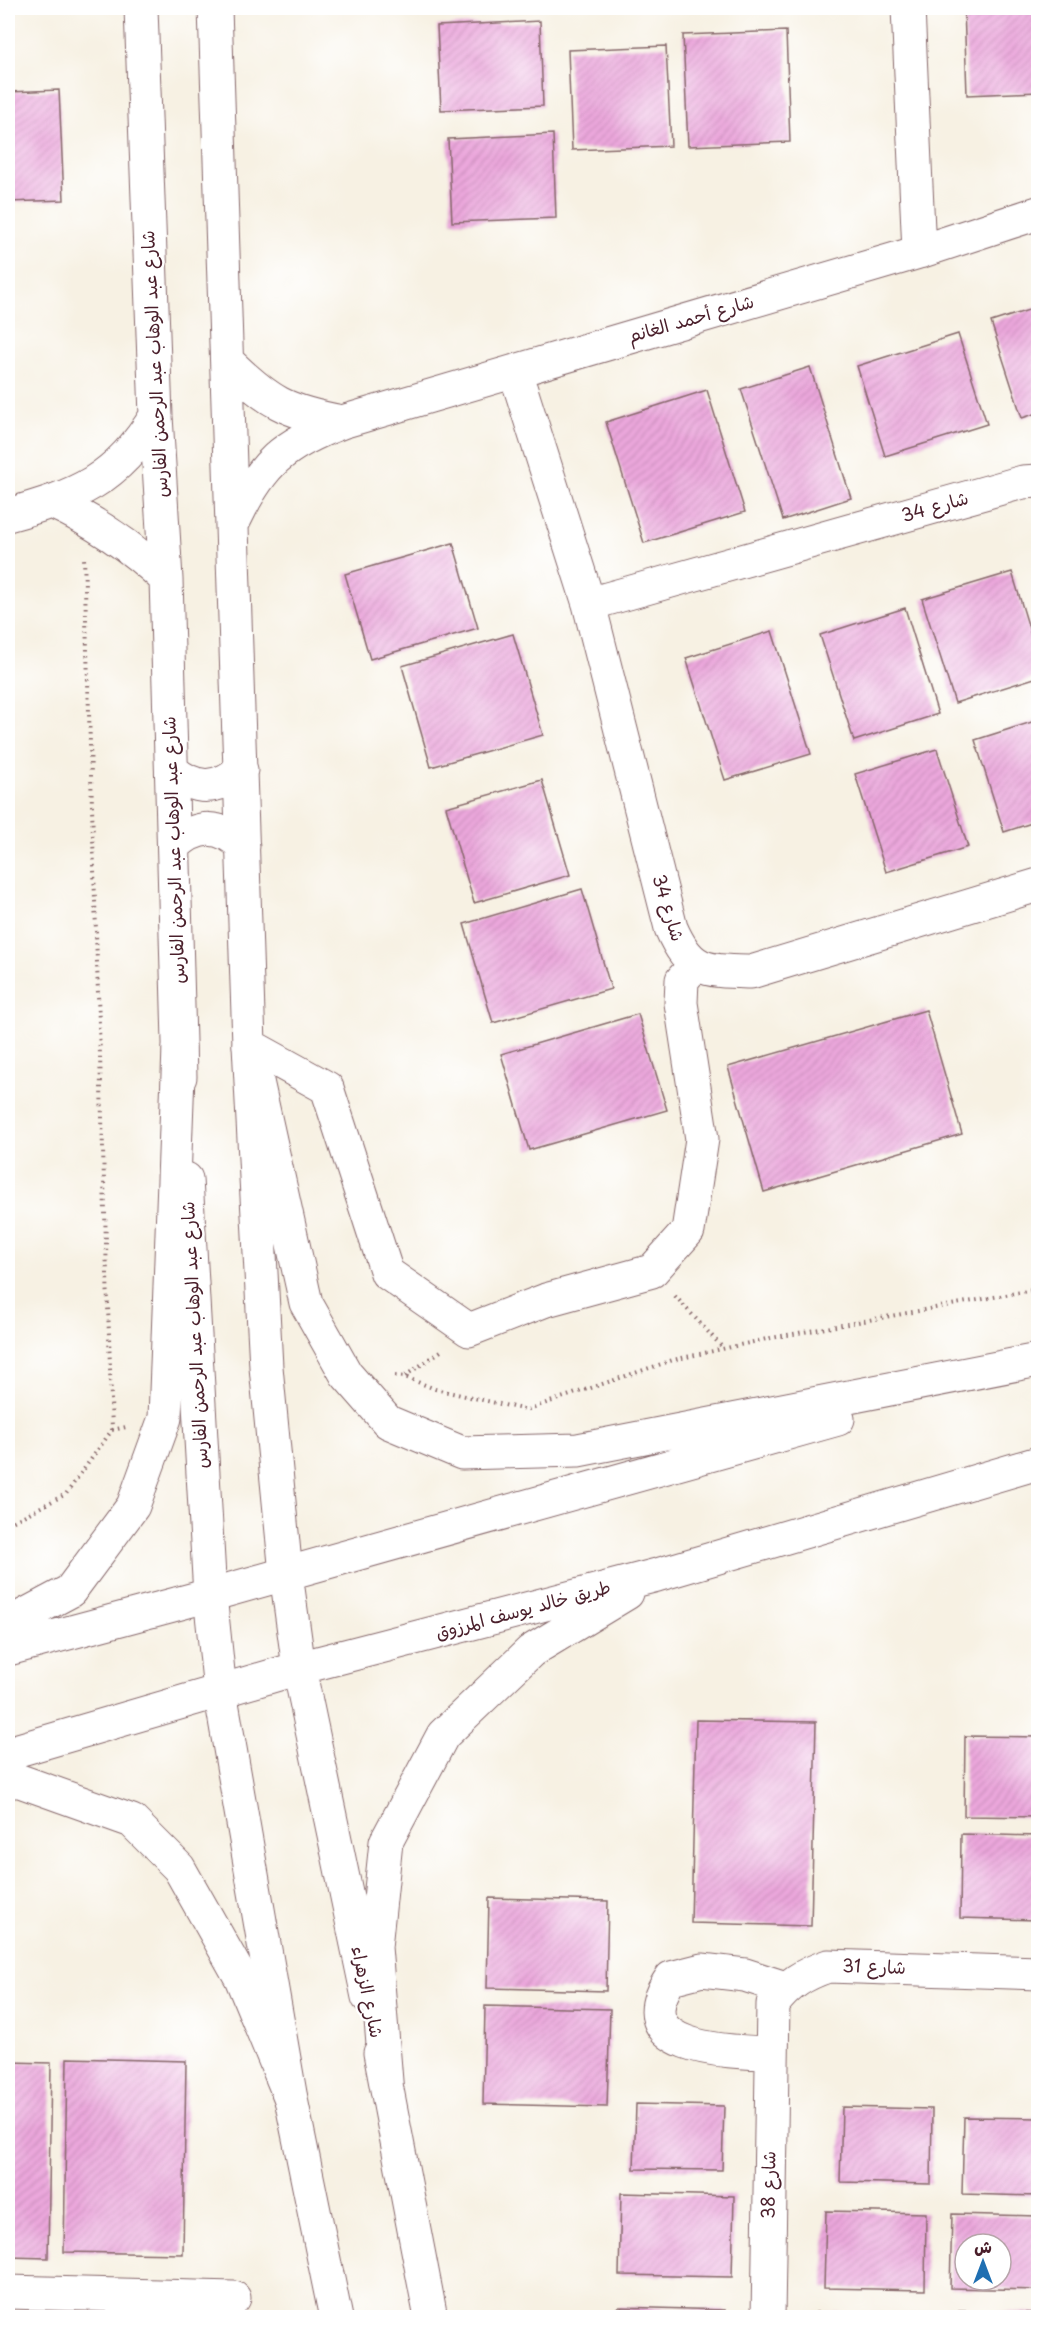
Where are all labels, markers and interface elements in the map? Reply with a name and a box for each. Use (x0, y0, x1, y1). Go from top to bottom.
street label: شارع عبد الوهاب عبد الرحمن الفارس (133, 230, 174, 498)
street label: شارع أحمد الغانم (624, 287, 757, 350)
street label: شارع 34 (898, 483, 971, 528)
street label: شارع عبد الوهاب عبد الرحمن الفارس (154, 716, 191, 984)
street label: شارع 34 (646, 871, 692, 944)
street label: شارع عبد الوهاب عبد الرحمن الفارس (173, 1201, 214, 1469)
street label: طريق خالد يوسف المرزوق (432, 1572, 613, 1645)
street label: شارع الزهراء (346, 1943, 391, 2040)
street label: شارع 31 (842, 1951, 906, 1980)
street label: شارع 38 (753, 2151, 782, 2219)
north arrow (953, 2232, 1013, 2292)
text: ش (974, 2234, 992, 2258)

